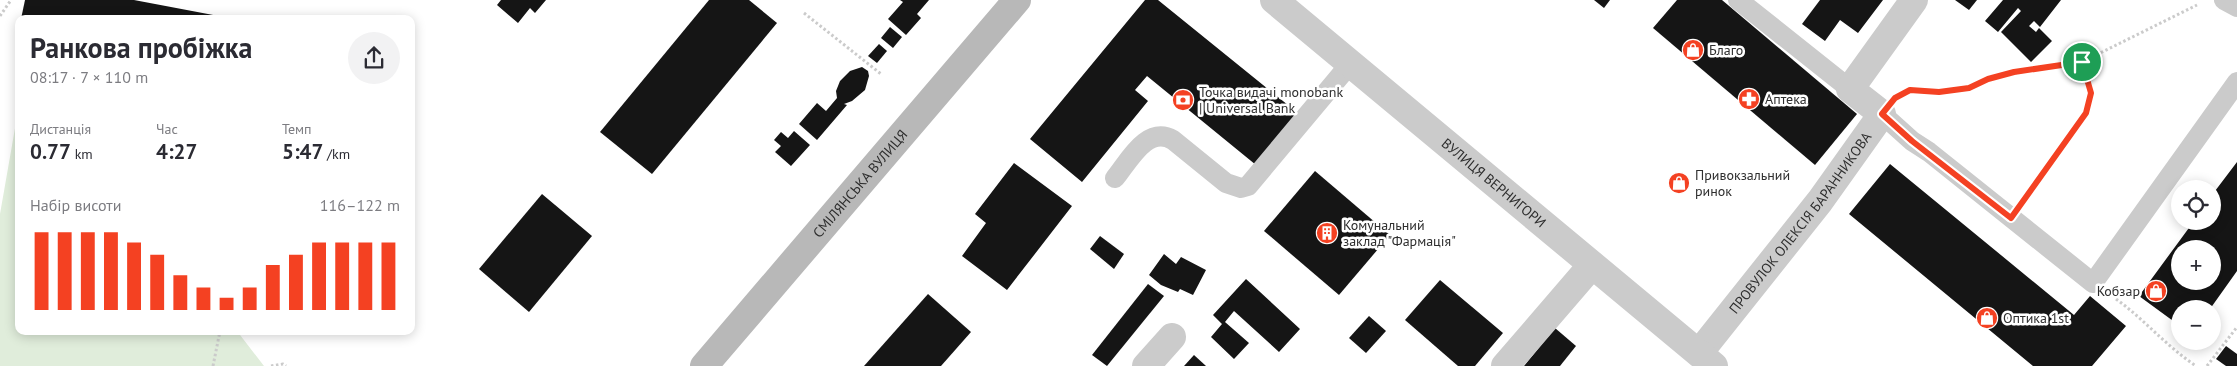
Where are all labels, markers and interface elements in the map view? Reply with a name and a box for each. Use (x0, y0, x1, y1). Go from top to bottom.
text: Ранкова пробіжка (30, 29, 252, 66)
button: share (348, 32, 400, 84)
shop icon: Благо (1681, 38, 1705, 62)
place label: Благо (1709, 41, 1743, 59)
pin (2061, 41, 2103, 83)
icon: arrive (2068, 48, 2096, 76)
text: 08:17 · 7 × 110 m (30, 67, 148, 87)
place label: Точка видачі monobank | Universal Bank (1199, 83, 1343, 117)
pharmacy icon: Аптека (1737, 87, 1761, 111)
bank icon: Точка видачі monobank | Universal Bank (1171, 88, 1195, 112)
place label: Аптека (1765, 90, 1807, 108)
text: Дистанція (30, 120, 91, 138)
text: Час (156, 120, 178, 138)
text: Темп (282, 120, 312, 138)
street label: СМІЛЯНСЬКА ВУЛИЦЯ (809, 126, 911, 241)
street label: ПРОВУЛОК ОЛЕКСІЯ БАРАННИКОВА (1725, 128, 1876, 317)
street label: ВУЛИЦЯ ВЕРНИГОРИ (1438, 134, 1550, 232)
text: 0.77 (30, 138, 71, 165)
text: 4:27 (156, 138, 197, 165)
text: 5:47 (282, 138, 323, 165)
text: km (71, 145, 93, 163)
text: /km (323, 145, 350, 163)
place label: Привокзальний ринок (1695, 166, 1790, 200)
shop icon: Привокзальний ринок (1667, 171, 1691, 195)
map controls (2171, 180, 2221, 350)
button: locate (2171, 180, 2221, 230)
text: Набір висоти (30, 195, 121, 215)
text: 116–122 m (320, 195, 400, 215)
place label: Комунальний заклад "Фармація" (1343, 216, 1456, 250)
building icon: Комунальний заклад "Фармація" (1315, 221, 1339, 245)
button: + (2171, 240, 2221, 290)
shop icon: Кобзар (2144, 279, 2168, 303)
place label: Кобзар (2097, 282, 2140, 300)
button: − (2171, 300, 2221, 350)
shop icon: Оптика 1st (1975, 306, 1999, 330)
place label: Оптика 1st (2003, 309, 2069, 327)

